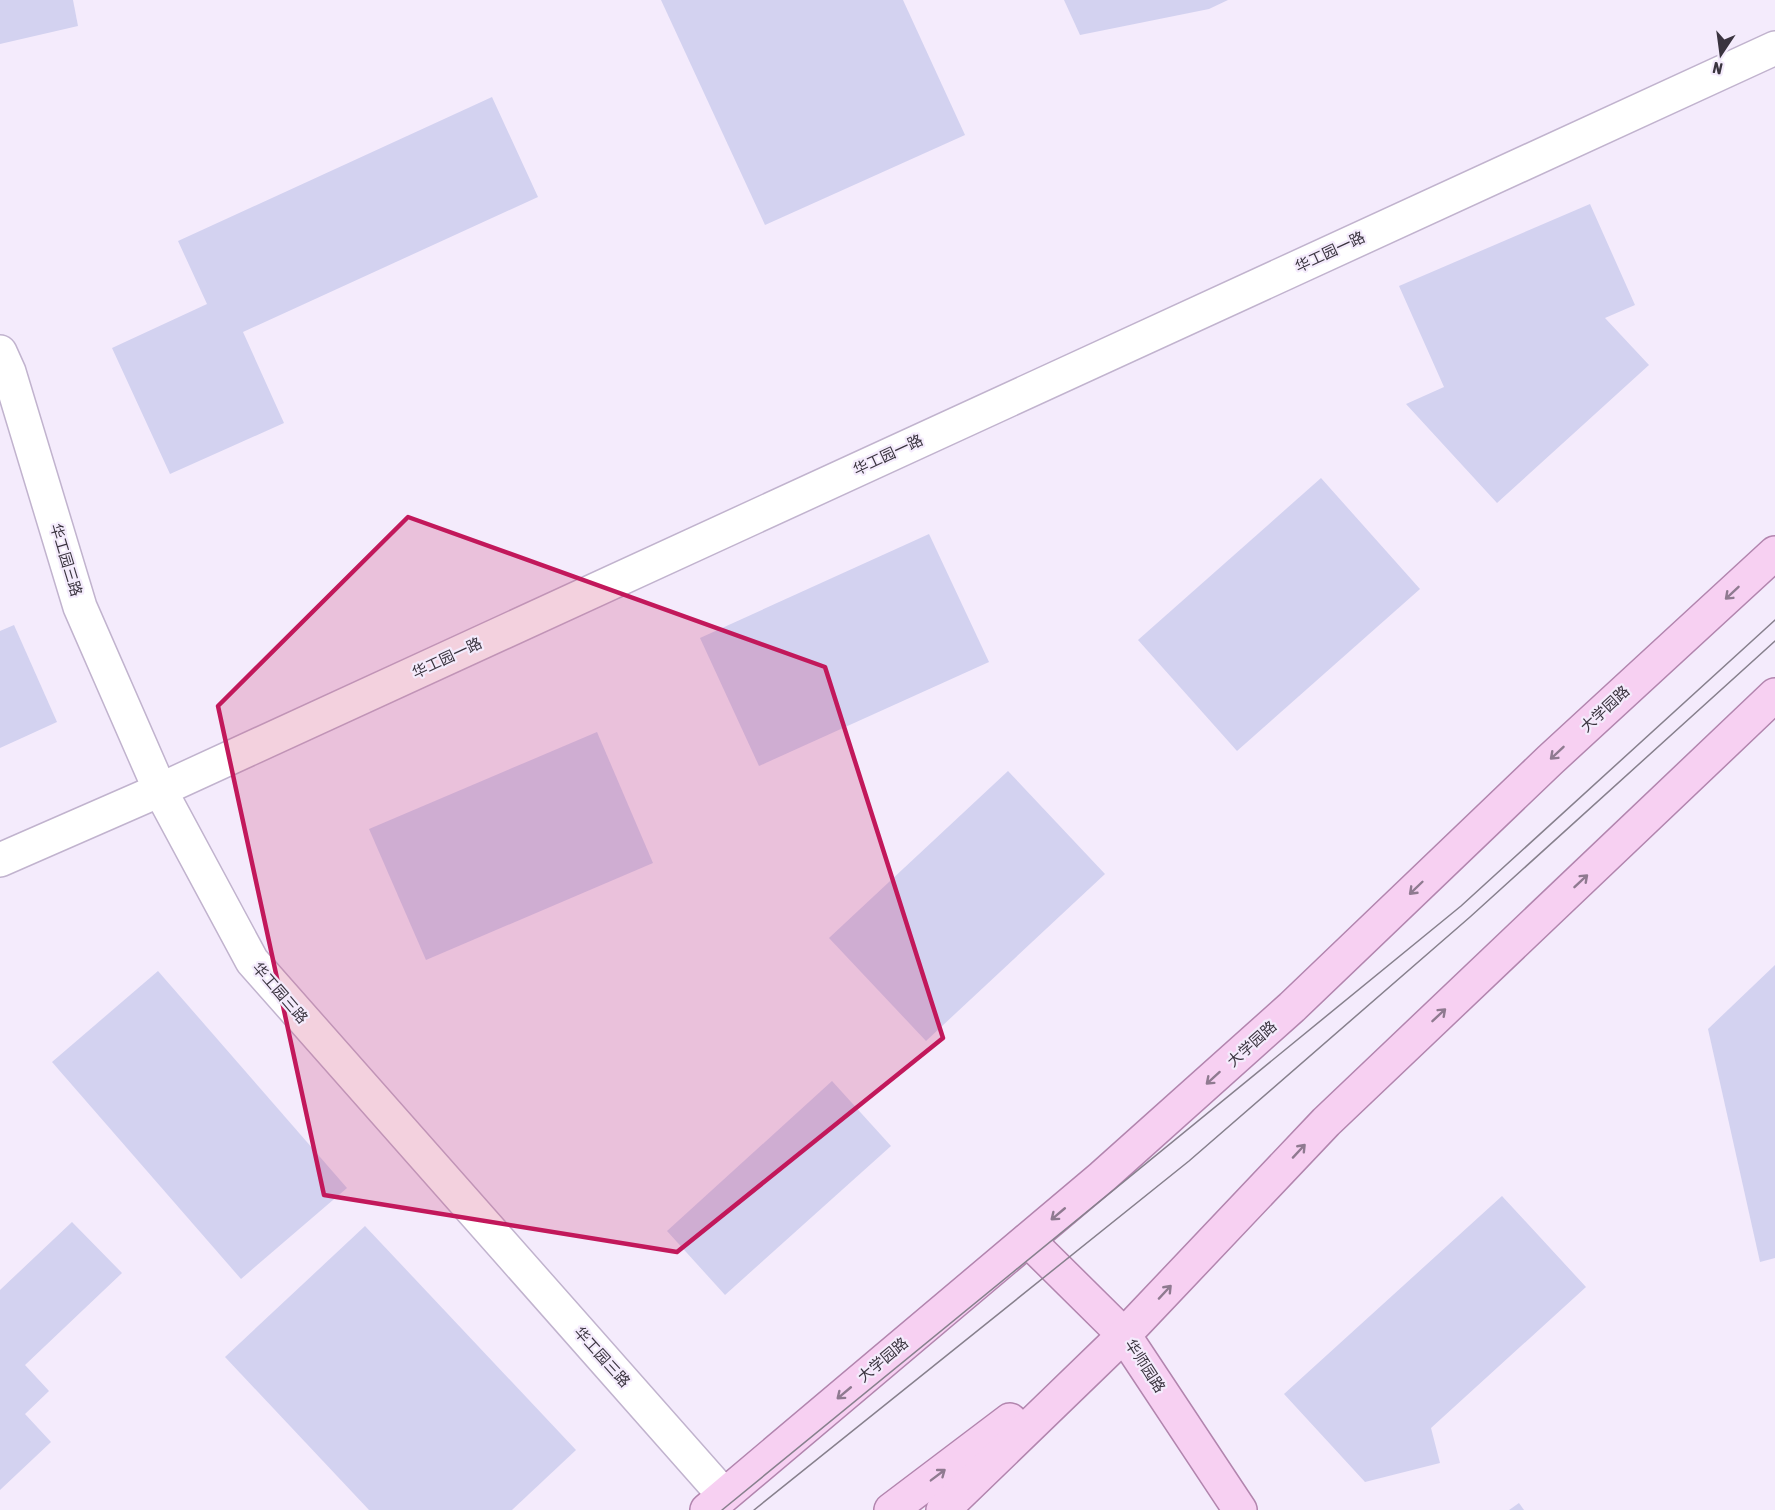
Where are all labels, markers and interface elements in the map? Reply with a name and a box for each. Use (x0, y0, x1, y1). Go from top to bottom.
north arrow (1691, 24, 1751, 84)
text: N (1711, 59, 1724, 78)
street label: 华工园一路 (1292, 228, 1367, 275)
street label: 华工园一路 (850, 431, 925, 478)
street label: 华工园三路 (47, 521, 86, 598)
one-way arrow (1725, 586, 1740, 600)
street label: 华工园一路 (409, 634, 484, 681)
street label: 大学园路 (1577, 682, 1632, 735)
one-way arrow (1550, 746, 1565, 760)
one-way arrow (1573, 874, 1588, 889)
one-way arrow (1409, 881, 1424, 895)
street label: 华工园三路 (249, 959, 311, 1027)
one-way arrow (1431, 1008, 1446, 1022)
street label: 大学园路 (1224, 1017, 1280, 1070)
one-way arrow (1205, 1071, 1220, 1085)
one-way arrow (1291, 1143, 1306, 1158)
one-way arrow (1050, 1208, 1066, 1221)
one-way arrow (1157, 1285, 1172, 1300)
street label: 华工园三路 (571, 1323, 634, 1390)
street label: 大学园路 (854, 1334, 911, 1385)
street label: 华师园路 (1122, 1336, 1169, 1396)
one-way arrow (836, 1387, 852, 1400)
one-way arrow (929, 1469, 945, 1481)

